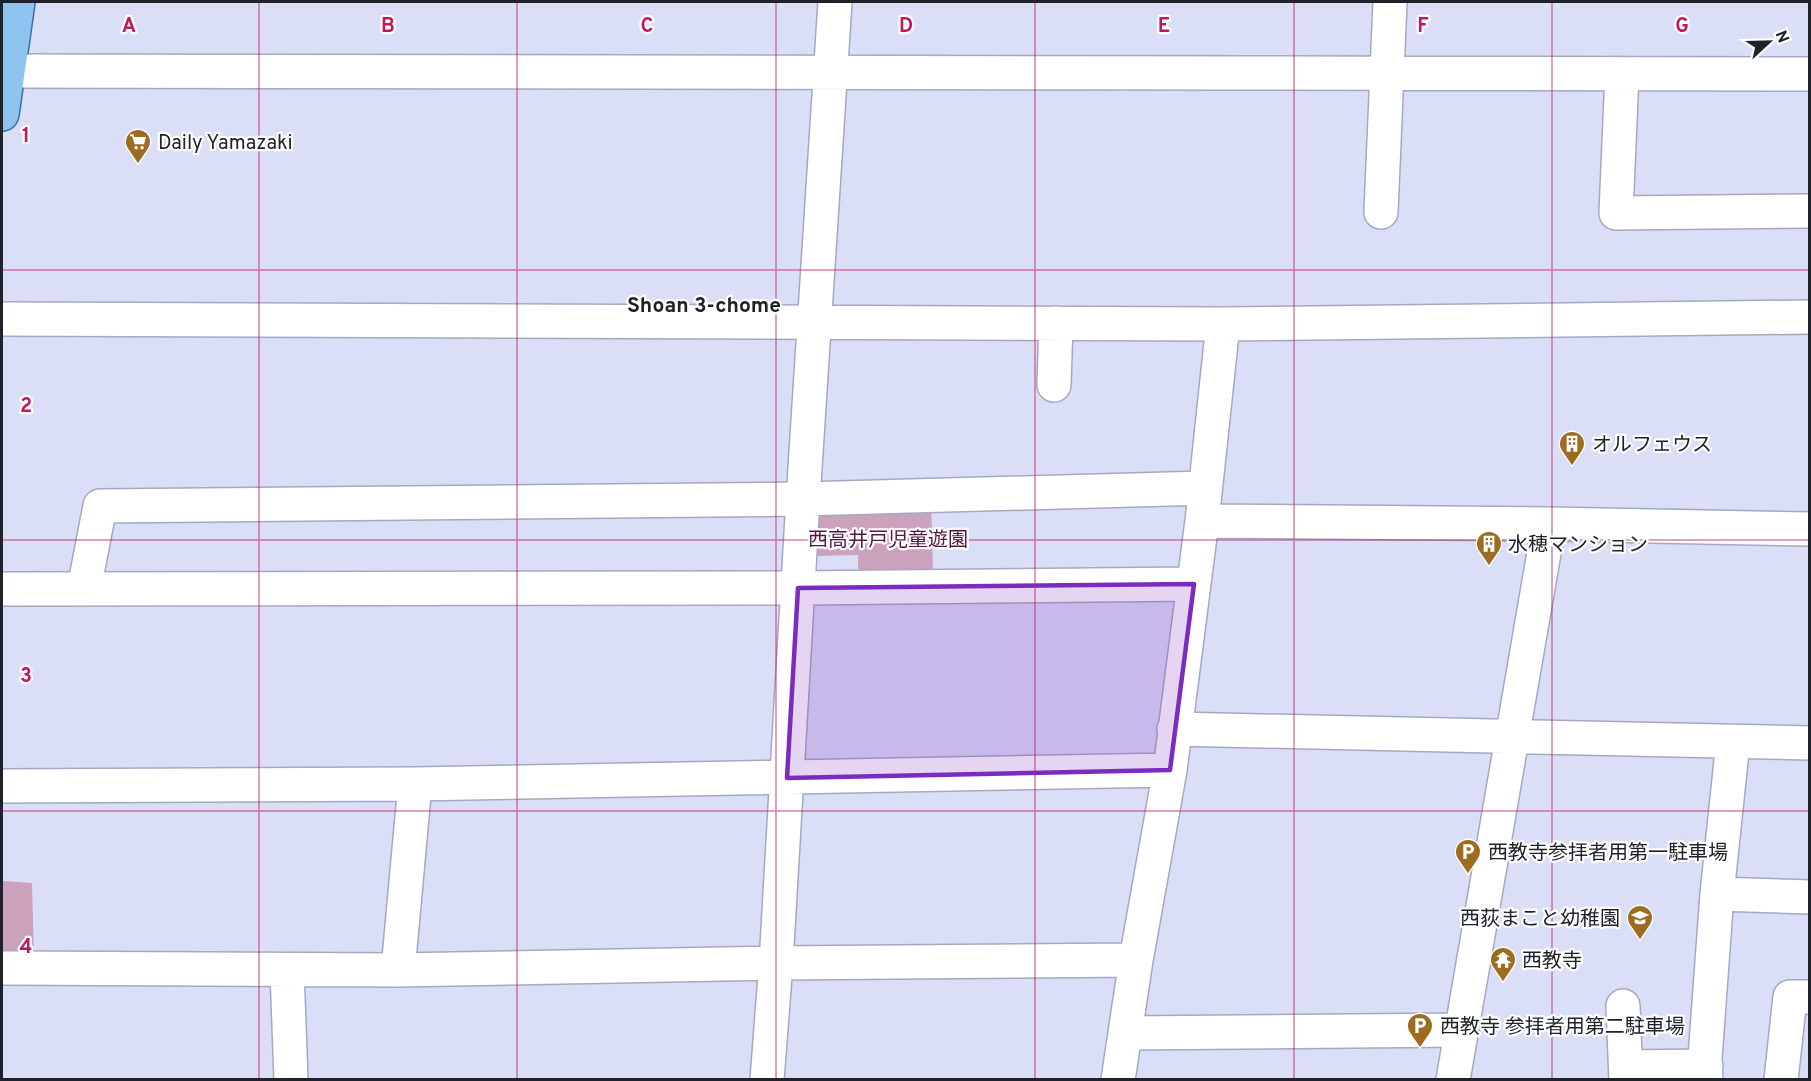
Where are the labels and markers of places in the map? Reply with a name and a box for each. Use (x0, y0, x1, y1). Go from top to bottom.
supermarket icon: Daily Yamazaki (123, 127, 153, 165)
place label: Daily Yamazaki (158, 131, 293, 157)
building icon: オルフェウス (1557, 429, 1587, 467)
place label: オルフェウス (1592, 433, 1712, 459)
building icon: 水穂マンション (1474, 529, 1504, 567)
place label: 水穂マンション (1508, 533, 1648, 559)
parking icon: 西教寺参拝者用第一駐車場 (1453, 837, 1483, 875)
place label: 西教寺参拝者用第一駐車場 (1488, 841, 1728, 867)
school or university icon: 西荻まこと幼稚園 (1625, 903, 1655, 941)
place label: 西荻まこと幼稚園 (1460, 907, 1620, 933)
temple icon: 西教寺 (1488, 945, 1518, 983)
place label: 西教寺 (1522, 949, 1582, 975)
parking icon: 西教寺 参拝者用第二駐車場 (1405, 1011, 1435, 1049)
place label: 西教寺 参拝者用第二駐車場 (1440, 1015, 1685, 1041)

